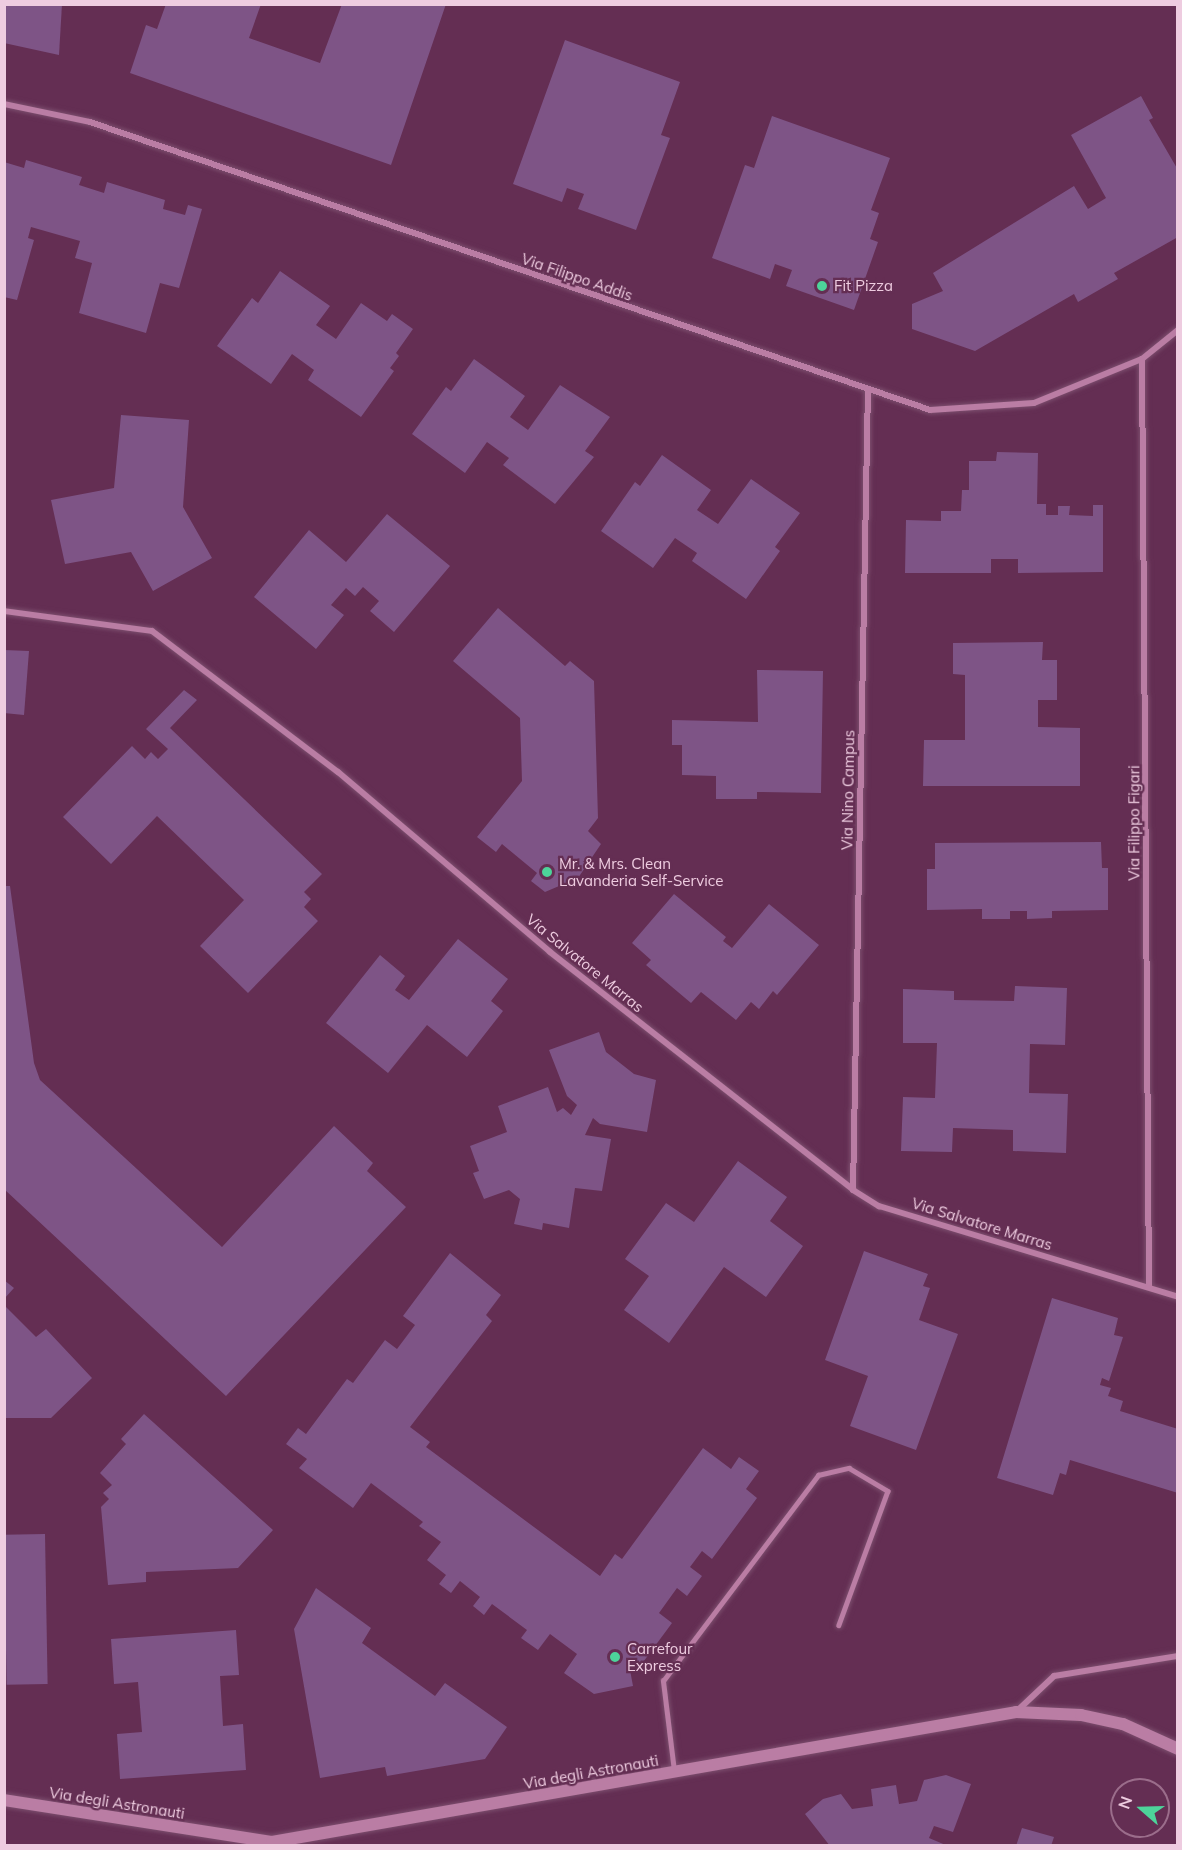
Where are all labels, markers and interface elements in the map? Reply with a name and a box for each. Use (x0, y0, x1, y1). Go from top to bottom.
street label: Via Filippo Addis (519, 250, 635, 304)
place label: Fit Pizza (834, 277, 893, 295)
marker: Fit Pizza (815, 279, 829, 293)
street label: Via Nino Campus (838, 730, 858, 850)
street label: Via Filippo Figari (1125, 765, 1143, 881)
place label: Mr. & Mrs. Clean Lavanderia Self-Service (559, 854, 723, 889)
marker: Mr. & Mrs. Clean Lavanderia Self-Service (540, 865, 554, 879)
street label: Via Salvatore Marras (523, 910, 647, 1016)
street label: Via Salvatore Marras (910, 1194, 1054, 1254)
place label: Carrefour Express (627, 1639, 692, 1674)
marker: Carrefour Express (608, 1650, 622, 1664)
street label: Via degli Astronauti (522, 1751, 660, 1793)
north arrow (1110, 1778, 1170, 1838)
street label: Via degli Astronauti (48, 1783, 186, 1823)
text: N (1113, 1793, 1136, 1812)

